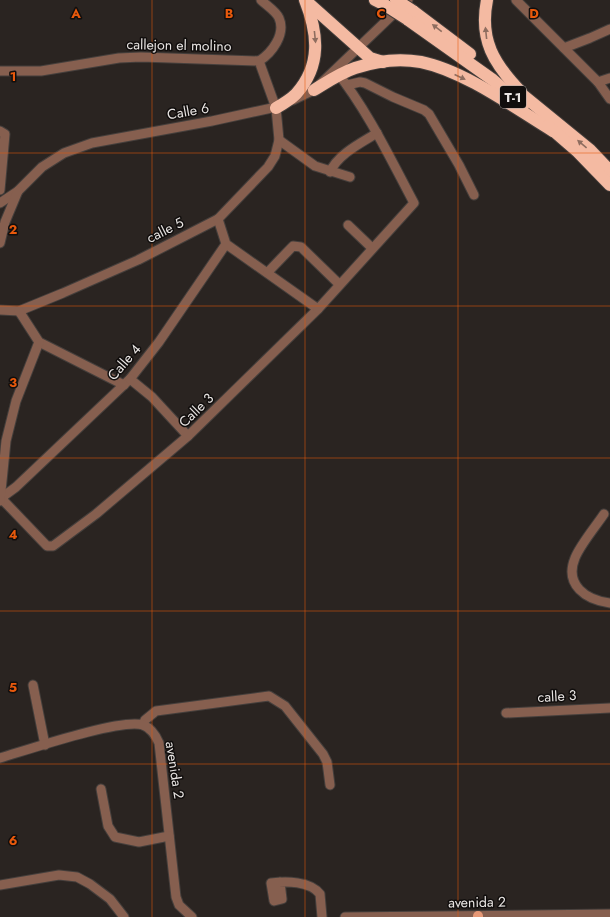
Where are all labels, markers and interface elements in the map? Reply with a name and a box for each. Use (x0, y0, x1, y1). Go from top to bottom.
text: A (70, 4, 81, 23)
text: B (225, 4, 234, 23)
text: C (376, 4, 386, 23)
text: D (529, 4, 539, 23)
one-way arrow (431, 24, 442, 33)
one-way arrow (483, 27, 489, 40)
one-way arrow (312, 31, 319, 43)
street label: callejon el molino (126, 34, 232, 56)
text: 1 (10, 67, 16, 86)
one-way arrow (455, 74, 466, 80)
road number: T-1 (500, 86, 526, 108)
street label: Calle 6 (165, 97, 211, 125)
one-way arrow (577, 139, 588, 148)
street label: calle 5 (143, 212, 187, 248)
text: 2 (9, 220, 17, 239)
street label: Calle 4 (103, 339, 145, 385)
text: 3 (9, 373, 17, 392)
street label: Calle 3 (174, 388, 218, 432)
text: 4 (8, 525, 18, 544)
text: 5 (9, 678, 17, 697)
street label: calle 3 (537, 685, 577, 707)
street label: avenida 2 (161, 740, 189, 800)
text: 6 (9, 831, 18, 850)
street label: avenida 2 (448, 891, 506, 913)

